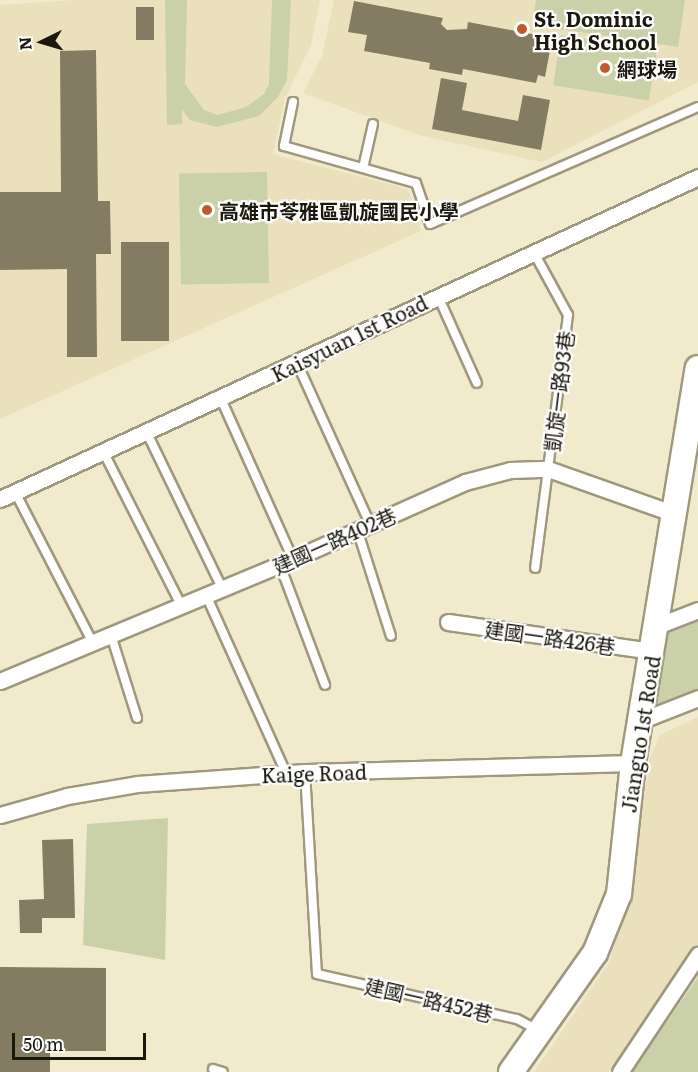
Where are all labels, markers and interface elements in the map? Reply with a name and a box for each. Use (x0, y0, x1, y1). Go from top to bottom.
place label: St. Dominic High School (534, 6, 657, 53)
north arrow (12, 12, 72, 72)
marker: St. Dominic High School (515, 22, 529, 36)
text: N (12, 36, 37, 51)
place label: 網球場 (617, 56, 677, 80)
marker: 網球場 (598, 61, 612, 75)
place label: 高雄市苓雅區凱旋國民小學 (219, 198, 459, 222)
marker: 高雄市苓雅區凱旋國民小學 (200, 203, 214, 217)
street label: Kaisyuan 1st Road (267, 290, 431, 386)
street label: 凱旋一路93巷 (539, 329, 577, 453)
street label: 建國一路402巷 (269, 502, 399, 578)
street label: 建國一路426巷 (483, 616, 617, 658)
street label: Jianguo 1st Road (616, 654, 664, 814)
street label: Kaige Road (261, 759, 367, 787)
street label: 建國一路452巷 (362, 973, 496, 1025)
scale bar (15, 1021, 148, 1059)
text: 50 m (23, 1030, 64, 1057)

